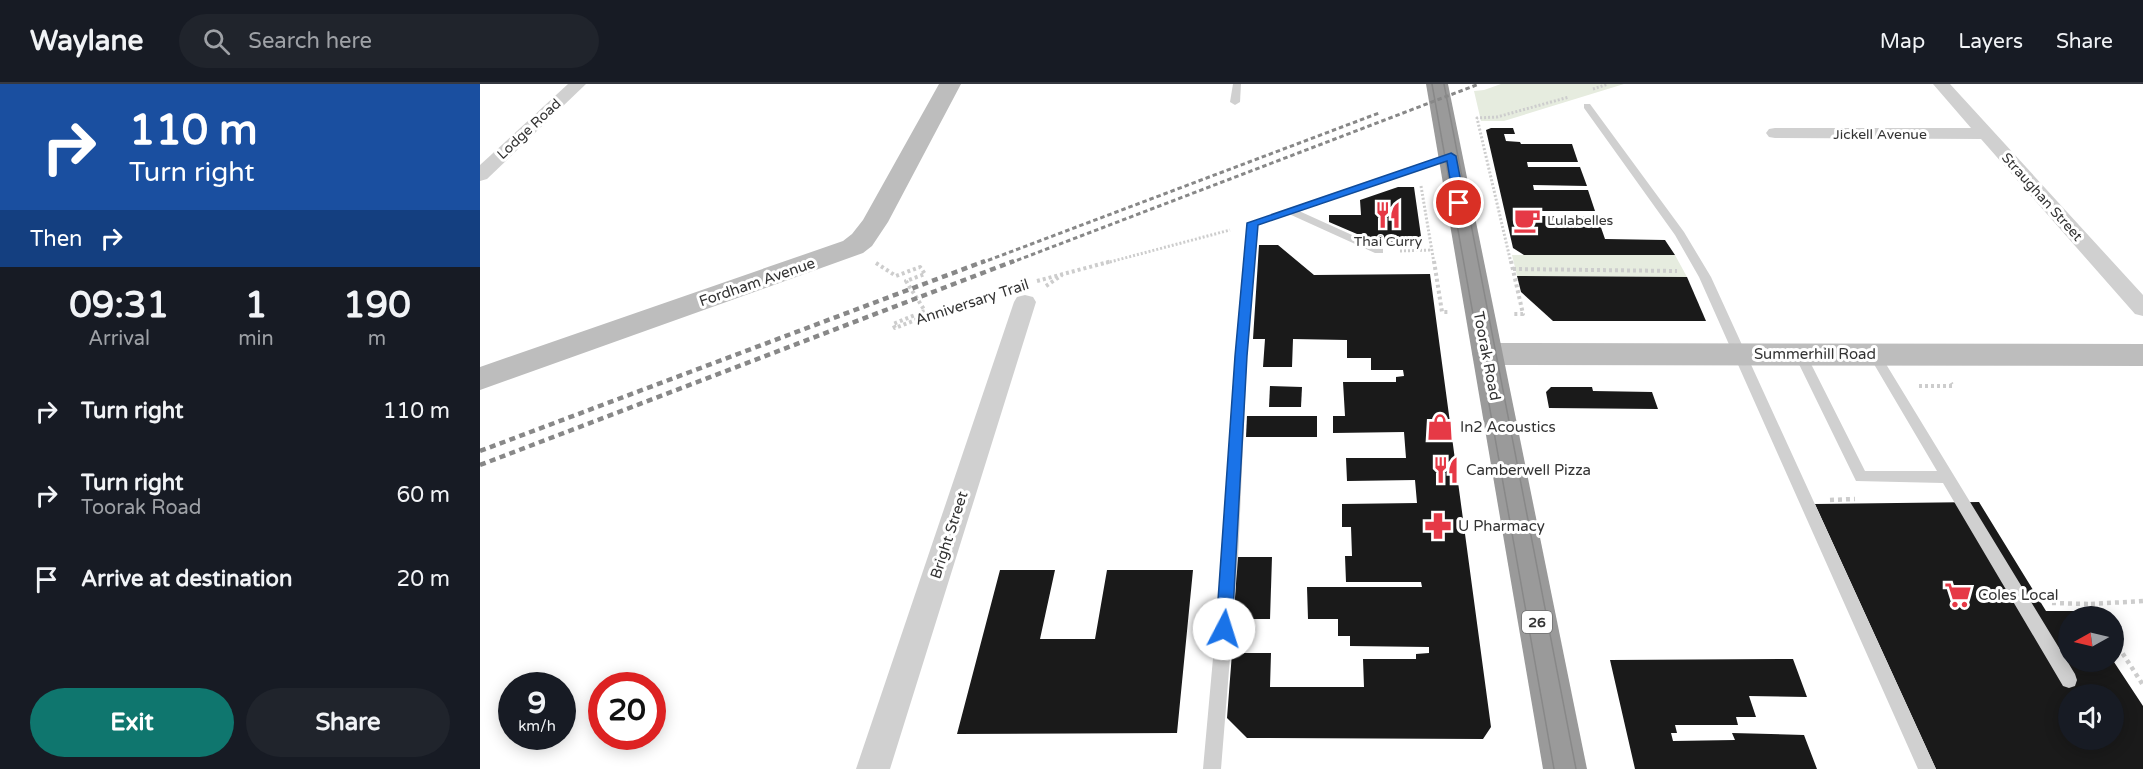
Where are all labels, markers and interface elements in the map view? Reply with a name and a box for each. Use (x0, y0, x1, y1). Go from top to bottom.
search box (179, 14, 599, 68)
text: Waylane (30, 24, 143, 58)
icon: search (200, 25, 233, 58)
text: Search here (248, 28, 372, 54)
text: Map (1880, 29, 1925, 54)
text: Layers (1958, 29, 2023, 54)
text: Share (2056, 29, 2113, 54)
street label: Lodge Road (494, 95, 564, 163)
text: 110 m (129, 105, 258, 156)
icon: right (30, 108, 108, 186)
street label: Jickell Avenue (1833, 126, 1927, 143)
street label: Straughan Street (1998, 149, 2086, 245)
text: Turn right (129, 156, 255, 189)
pin (1433, 177, 1484, 228)
icon: arrive (1442, 186, 1475, 219)
restaurant icon: Thai Curry (1373, 200, 1403, 230)
cafe icon: Lulabelles (1512, 205, 1542, 235)
place label: Lulabelles (1547, 212, 1614, 229)
icon: right (95, 222, 128, 255)
text: Then (30, 226, 83, 252)
place label: Thai Curry (1354, 233, 1423, 250)
street label: Fordham Avenue (697, 254, 817, 310)
street label: Anniversary Trail (913, 275, 1031, 329)
text: 09:31 (69, 284, 169, 327)
text: 1 (245, 284, 267, 327)
text: 190 (343, 284, 411, 327)
street label: Toorak Road (1470, 310, 1504, 402)
text: Arrival (88, 327, 150, 351)
text: min (238, 327, 274, 351)
text: m (368, 327, 386, 351)
street label: Summerhill Road (1754, 345, 1876, 363)
icon: right (30, 395, 63, 428)
text: Turn right (81, 398, 183, 424)
text: 110 m (383, 398, 450, 424)
shop icon: In2 Acoustics (1425, 412, 1455, 442)
place label: In2 Acoustics (1460, 418, 1556, 436)
restaurant icon: Camberwell Pizza (1431, 455, 1461, 485)
place label: Camberwell Pizza (1466, 461, 1591, 479)
text: Turn right (81, 470, 183, 496)
icon: right (30, 479, 63, 512)
text: 60 m (396, 482, 450, 508)
street label: Bright Street (926, 489, 972, 581)
text: Toorak Road (81, 496, 201, 520)
pharmacy icon: U Pharmacy (1423, 511, 1453, 541)
place label: U Pharmacy (1458, 517, 1545, 535)
icon: arrive (30, 563, 63, 596)
text: Arrive at destination (81, 566, 292, 592)
text: 20 m (396, 566, 450, 592)
supermarket icon: Coles Local (1943, 580, 1973, 610)
place label: Coles Local (1978, 586, 2059, 604)
position arrow (1192, 597, 1256, 661)
north arrow (2058, 606, 2124, 672)
map controls (2058, 606, 2124, 750)
road number: 26 (1522, 611, 1552, 633)
speed limit sign: 20 (588, 672, 666, 750)
button: sound (2058, 684, 2124, 750)
text: 9 (528, 685, 546, 722)
button: Exit (30, 688, 234, 757)
button: Share (246, 688, 450, 757)
text: km/h (518, 717, 556, 735)

